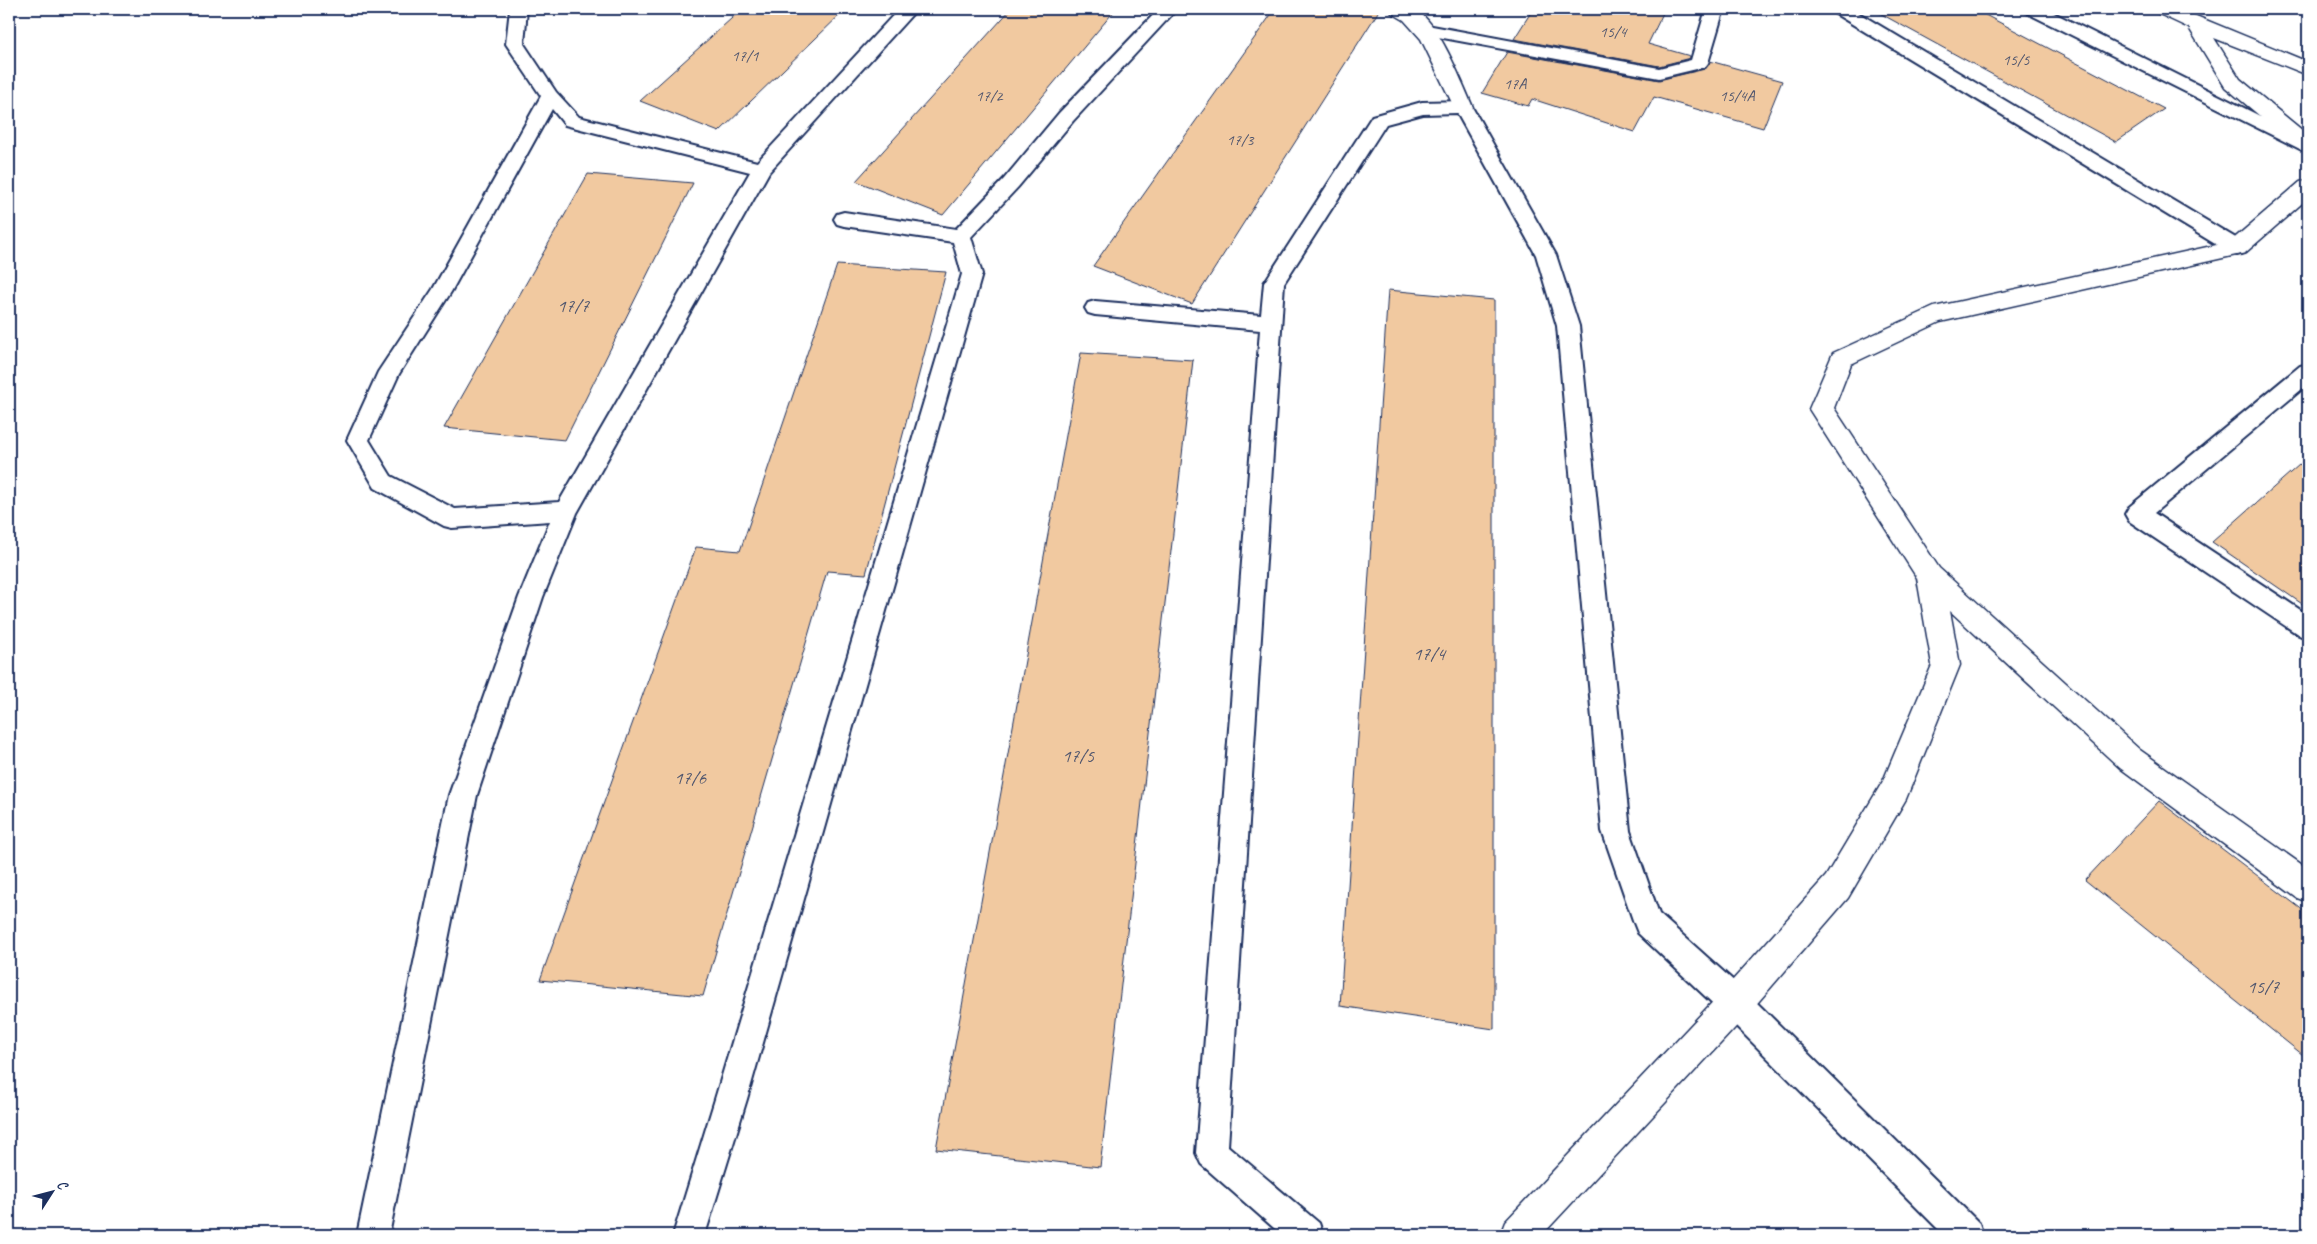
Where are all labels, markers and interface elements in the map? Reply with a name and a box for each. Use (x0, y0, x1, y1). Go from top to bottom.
house number: 15/4 (1600, 22, 1628, 42)
house number: 17/1 (732, 46, 759, 66)
house number: 15/5 (2003, 50, 2030, 70)
house number: 17А (1504, 74, 1527, 94)
house number: 17/2 (976, 86, 1004, 106)
house number: 15/4А (1720, 86, 1755, 106)
house number: 17/3 (1227, 130, 1255, 150)
house number: 17/7 (557, 294, 590, 318)
house number: 17/4 (1413, 642, 1447, 666)
house number: 17/5 (1062, 744, 1095, 768)
house number: 17/6 (674, 766, 707, 790)
house number: 15/7 (2247, 975, 2280, 999)
north arrow (28, 1166, 78, 1216)
text: С (53, 1177, 72, 1194)

